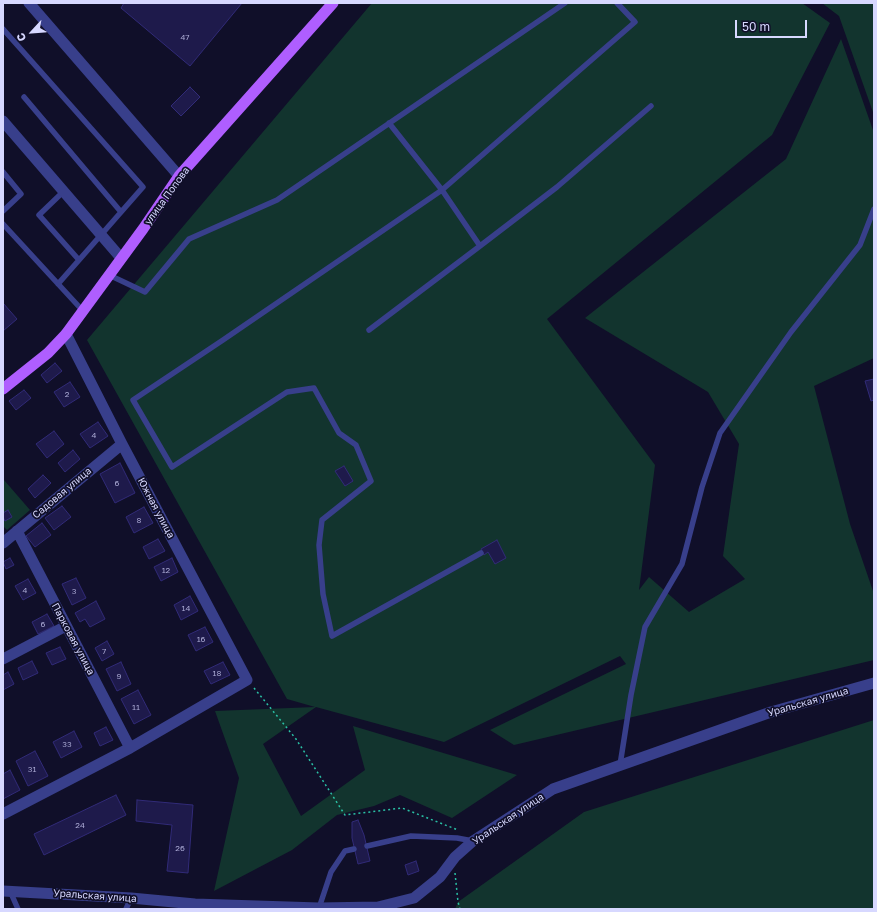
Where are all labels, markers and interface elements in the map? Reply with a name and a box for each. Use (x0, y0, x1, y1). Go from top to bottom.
north arrow (12, 12, 52, 52)
scale bar (737, 12, 809, 38)
text: 50 m (742, 19, 770, 34)
text: С (13, 31, 28, 44)
house number: 47 (180, 32, 190, 42)
street label: улица Попова (142, 165, 192, 227)
house number: 2 (65, 389, 69, 399)
house number: 4 (92, 430, 96, 440)
street label: Садовая улица (30, 465, 94, 521)
street label: Южная улица (135, 476, 177, 540)
house number: 6 (115, 478, 119, 488)
house number: 8 (137, 515, 141, 525)
house number: 12 (162, 565, 170, 575)
house number: 4 (23, 585, 27, 595)
house number: 3 (72, 586, 76, 596)
street label: Парковая улица (49, 601, 97, 677)
house number: 14 (182, 603, 190, 613)
house number: 6 (41, 619, 45, 629)
house number: 16 (197, 634, 205, 644)
house number: 7 (102, 646, 106, 656)
house number: 18 (213, 668, 221, 678)
house number: 9 (117, 671, 121, 681)
street label: Уральская улица (766, 685, 850, 719)
house number: 11 (132, 702, 140, 712)
house number: 33 (62, 739, 72, 749)
house number: 31 (28, 764, 36, 774)
street label: Уральская улица (470, 791, 546, 847)
house number: 24 (75, 820, 85, 830)
house number: 26 (175, 843, 185, 853)
street label: Уральская улица (53, 887, 137, 905)

